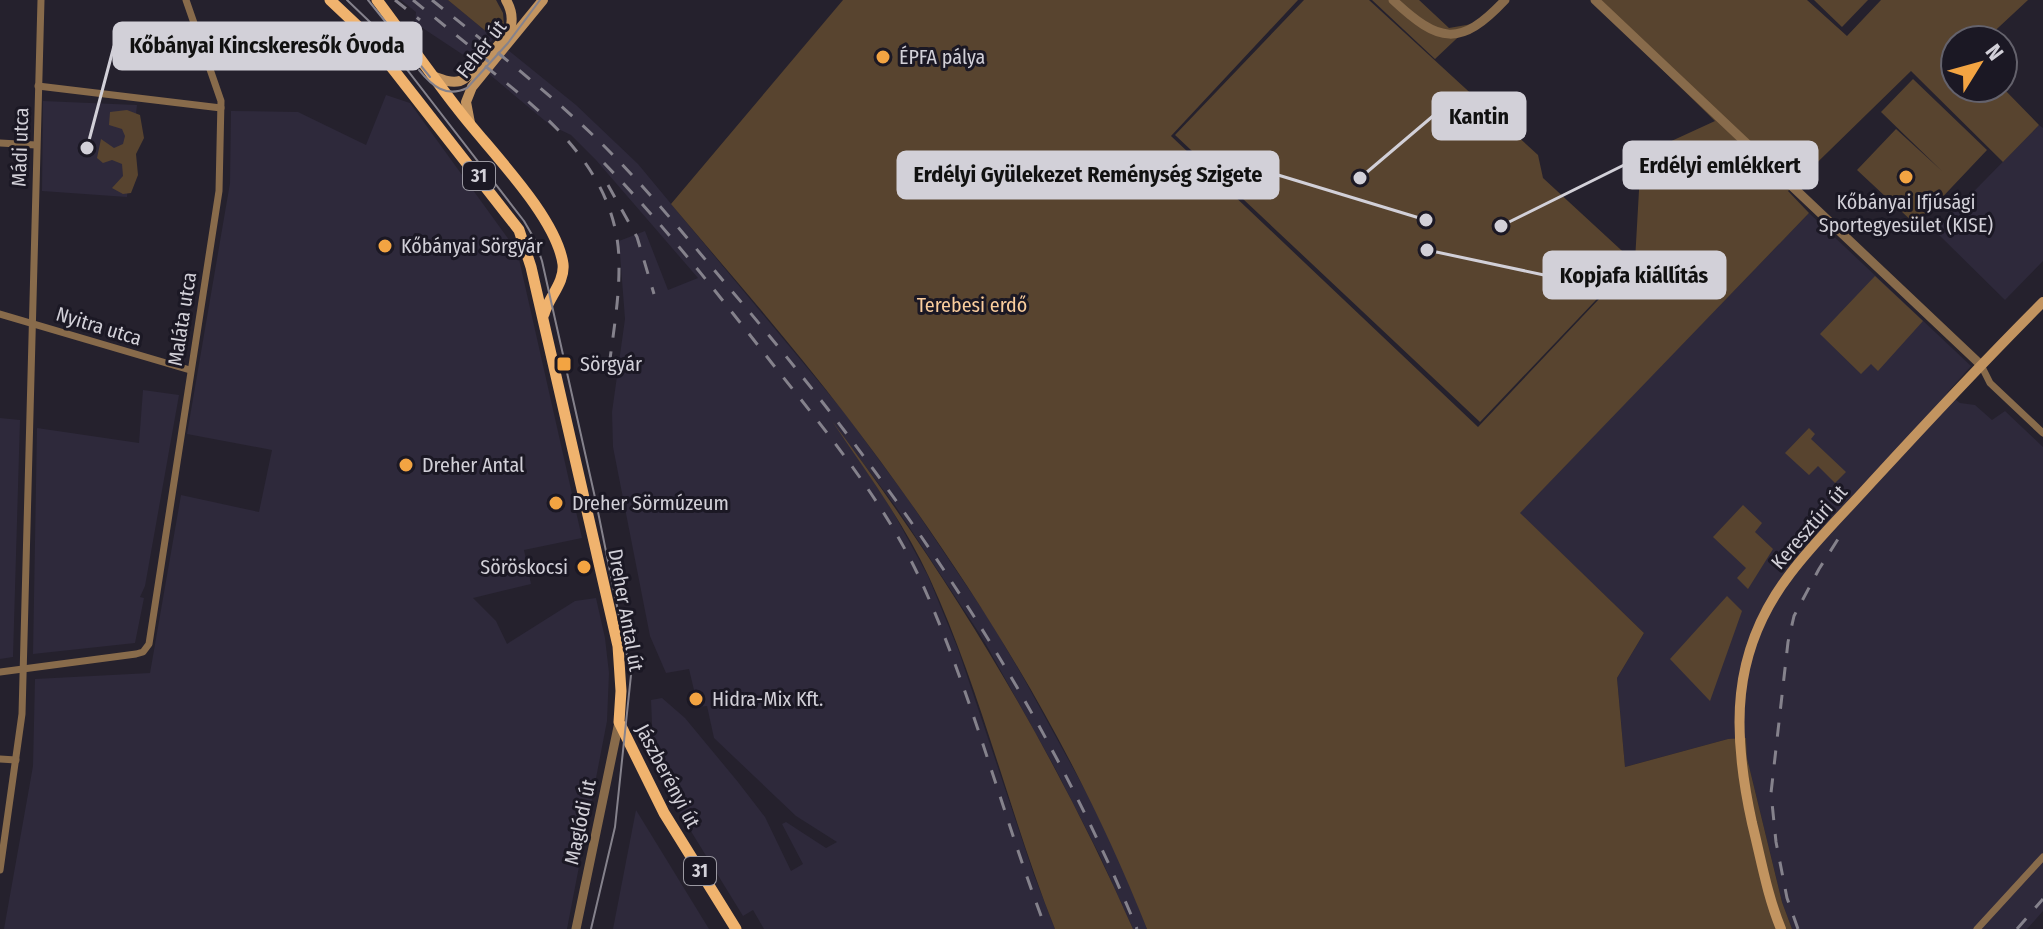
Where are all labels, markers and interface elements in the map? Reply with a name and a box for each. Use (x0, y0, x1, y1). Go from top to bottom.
street label: Fehér út (451, 15, 511, 83)
callout: Kőbányai Kincskeresők Óvoda (114, 23, 421, 69)
north arrow (1939, 24, 2019, 104)
text: Kőbányai Kincskeresők Óvoda (129, 32, 405, 59)
text: N (1980, 39, 2009, 66)
place label: ÉPFA pálya (899, 45, 985, 69)
marker: ÉPFA pálya (874, 48, 892, 66)
callout: Kantin (1433, 93, 1525, 139)
text: Kantin (1449, 103, 1509, 130)
street label: Mádi utca (7, 107, 33, 187)
callout: Erdélyi emlékkert (1624, 142, 1817, 188)
callout: Erdélyi Gyülekezet Reménység Szigete (898, 152, 1278, 198)
text: Erdélyi emlékkert (1639, 152, 1801, 179)
text: Erdélyi Gyülekezet Reménység Szigete (914, 161, 1262, 188)
road number: 31 (463, 162, 495, 190)
marker: Kőbányai Ifjúsági Sportegyesület (KISE) (1897, 168, 1915, 186)
place label: Kőbányai Ifjúsági Sportegyesület (KISE) (1819, 190, 1993, 237)
place label: Kőbányai Sörgyár (401, 234, 543, 258)
marker: Kőbányai Sörgyár (376, 237, 394, 255)
callout: Kopjafa kiállítás (1544, 252, 1725, 298)
text: Kopjafa kiállítás (1560, 262, 1709, 289)
street label: Maláta utca (163, 270, 201, 368)
park label: Terebesi erdő (917, 293, 1027, 317)
street label: Nyitra utca (53, 302, 145, 350)
place label: Sörgyár (580, 352, 642, 376)
marker: Sörgyár (555, 355, 573, 373)
place label: Dreher Antal (422, 453, 524, 477)
marker: Dreher Antal (397, 456, 415, 474)
street label: Keresztúri út (1766, 480, 1852, 574)
place label: Dreher Sörmúzeum (572, 491, 729, 515)
marker: Dreher Sörmúzeum (547, 494, 565, 512)
street label: Dreher Antal út (603, 547, 649, 674)
place label: Söröskocsi (480, 555, 568, 579)
marker: Söröskocsi (575, 558, 593, 576)
place label: Hidra-Mix Kft. (712, 687, 823, 711)
marker: Hidra-Mix Kft. (687, 690, 705, 708)
street label: Jászberényi út (631, 720, 706, 833)
street label: Maglódi út (559, 777, 601, 867)
road number: 31 (684, 857, 716, 885)

